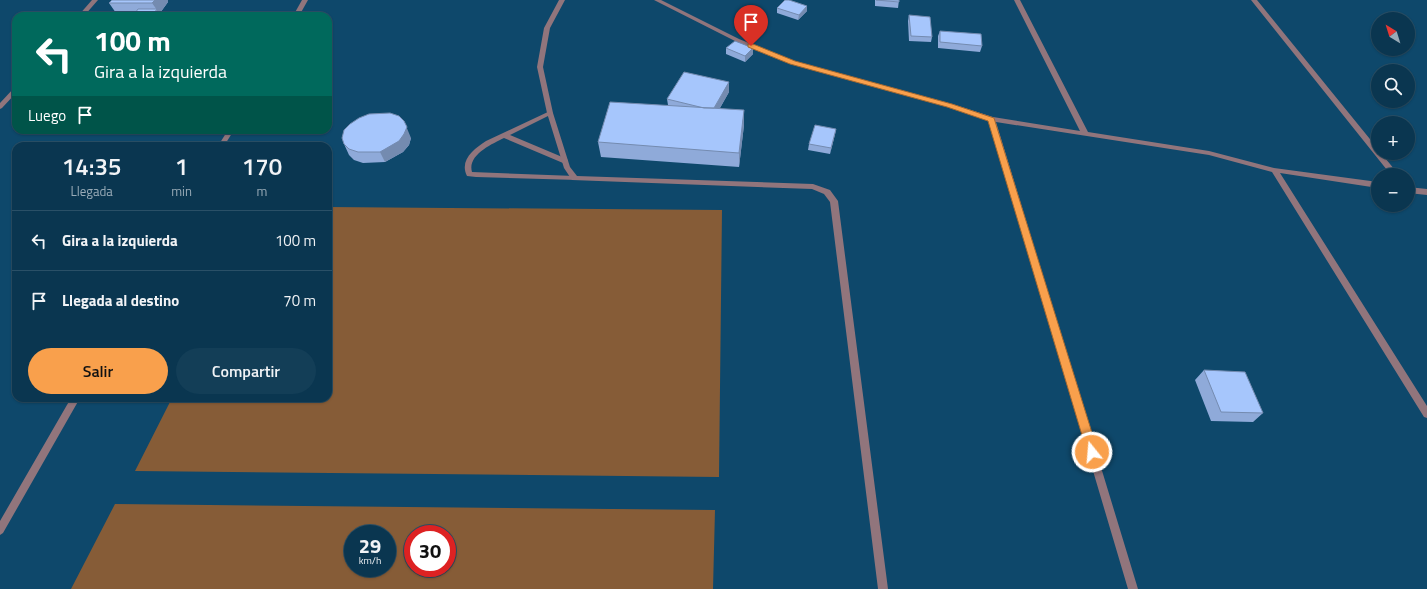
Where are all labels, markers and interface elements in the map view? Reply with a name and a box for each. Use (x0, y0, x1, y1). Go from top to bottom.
pin (734, 5, 768, 46)
icon: arrive (740, 11, 762, 33)
north arrow (1371, 12, 1415, 56)
map controls (1371, 12, 1415, 212)
text: 100 m (94, 19, 171, 62)
icon: left (28, 28, 80, 80)
text: Gira a la izquierda (94, 58, 227, 85)
button: search (1371, 64, 1415, 108)
text: Luego (28, 104, 66, 127)
icon: arrive (74, 104, 96, 126)
button: + (1371, 116, 1415, 160)
text: 14:35 (62, 148, 121, 184)
text: 1 (175, 148, 188, 184)
text: 170 (242, 148, 282, 184)
button: − (1371, 168, 1415, 212)
text: Llegada (70, 181, 113, 201)
text: min (171, 181, 192, 201)
text: m (257, 181, 267, 201)
text: Gira a la izquierda (62, 229, 178, 252)
text: 100 m (275, 229, 316, 252)
icon: left (28, 230, 50, 252)
text: Llegada al destino (62, 289, 179, 312)
text: 70 m (283, 289, 316, 312)
icon: arrive (28, 290, 50, 312)
button: Salir (28, 348, 168, 394)
button: Compartir (176, 348, 316, 394)
position arrow (1071, 431, 1113, 473)
speed limit sign: 30 (404, 525, 456, 577)
text: 29 (359, 530, 381, 561)
text: km/h (359, 553, 381, 568)

